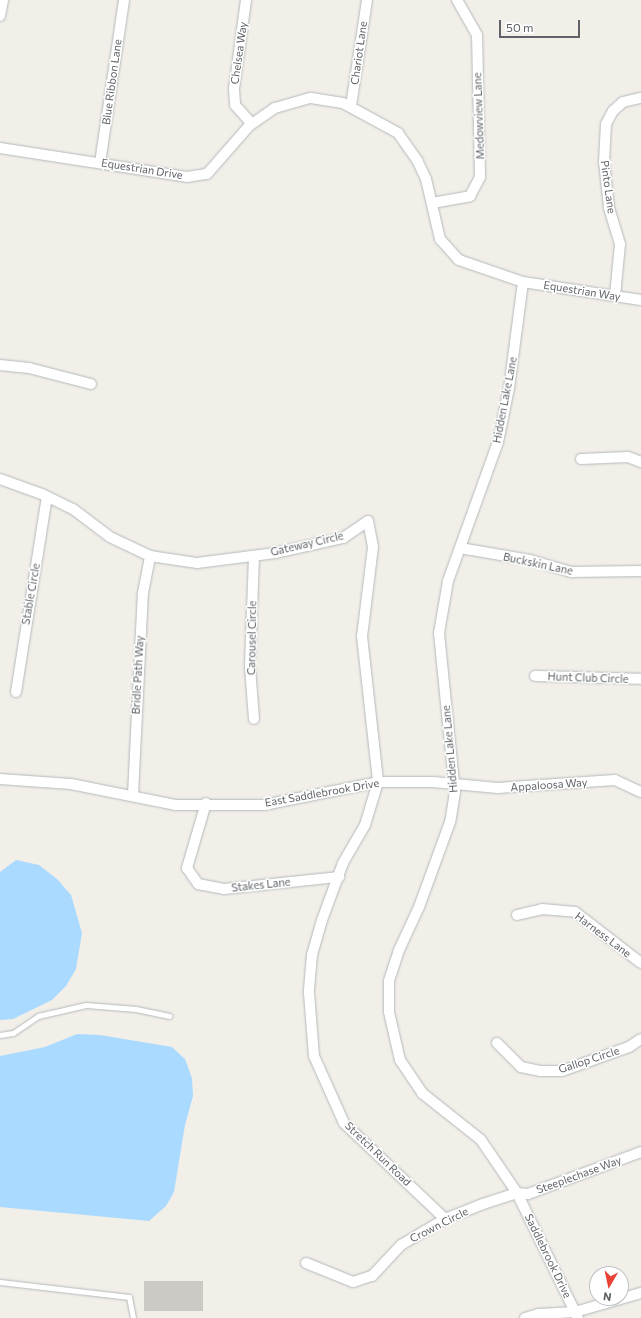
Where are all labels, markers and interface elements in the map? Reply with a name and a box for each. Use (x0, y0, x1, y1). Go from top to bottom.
scale bar (501, 12, 582, 38)
street label: Chariot Lane (348, 20, 370, 86)
text: 50 m (506, 20, 534, 34)
street label: Chelsea Way (228, 21, 250, 85)
street label: Blue Ribbon Lane (99, 38, 125, 126)
street label: Medowview Lane (471, 72, 487, 160)
street label: Equestrian Drive (100, 156, 184, 182)
street label: Pinto Lane (598, 160, 618, 214)
street label: Equestrian Way (543, 278, 621, 304)
street label: Hidden Lake Lane (490, 356, 520, 444)
street label: Gateway Circle (269, 529, 345, 559)
street label: Buckskin Lane (502, 550, 574, 578)
street label: Stable Circle (19, 562, 43, 626)
street label: Carousel Circle (245, 601, 259, 675)
street label: Bridle Path Way (129, 635, 147, 715)
street label: Hunt Club Circle (547, 670, 629, 686)
street label: Hidden Lake Lane (440, 705, 460, 793)
street label: East Saddlebrook Drive (264, 776, 380, 810)
street label: Appaloosa Way (510, 776, 588, 794)
street label: Stakes Lane (231, 875, 291, 895)
street label: Harness Lane (572, 910, 634, 960)
street label: Gallop Circle (557, 1044, 621, 1076)
street label: Stretch Run Road (342, 1119, 414, 1189)
street label: Steeplechase Way (535, 1153, 623, 1197)
street label: Crown Circle (408, 1205, 470, 1245)
street label: Saddlebrook Drive (522, 1212, 574, 1300)
north arrow (589, 1266, 629, 1306)
text: N (602, 1290, 612, 1304)

